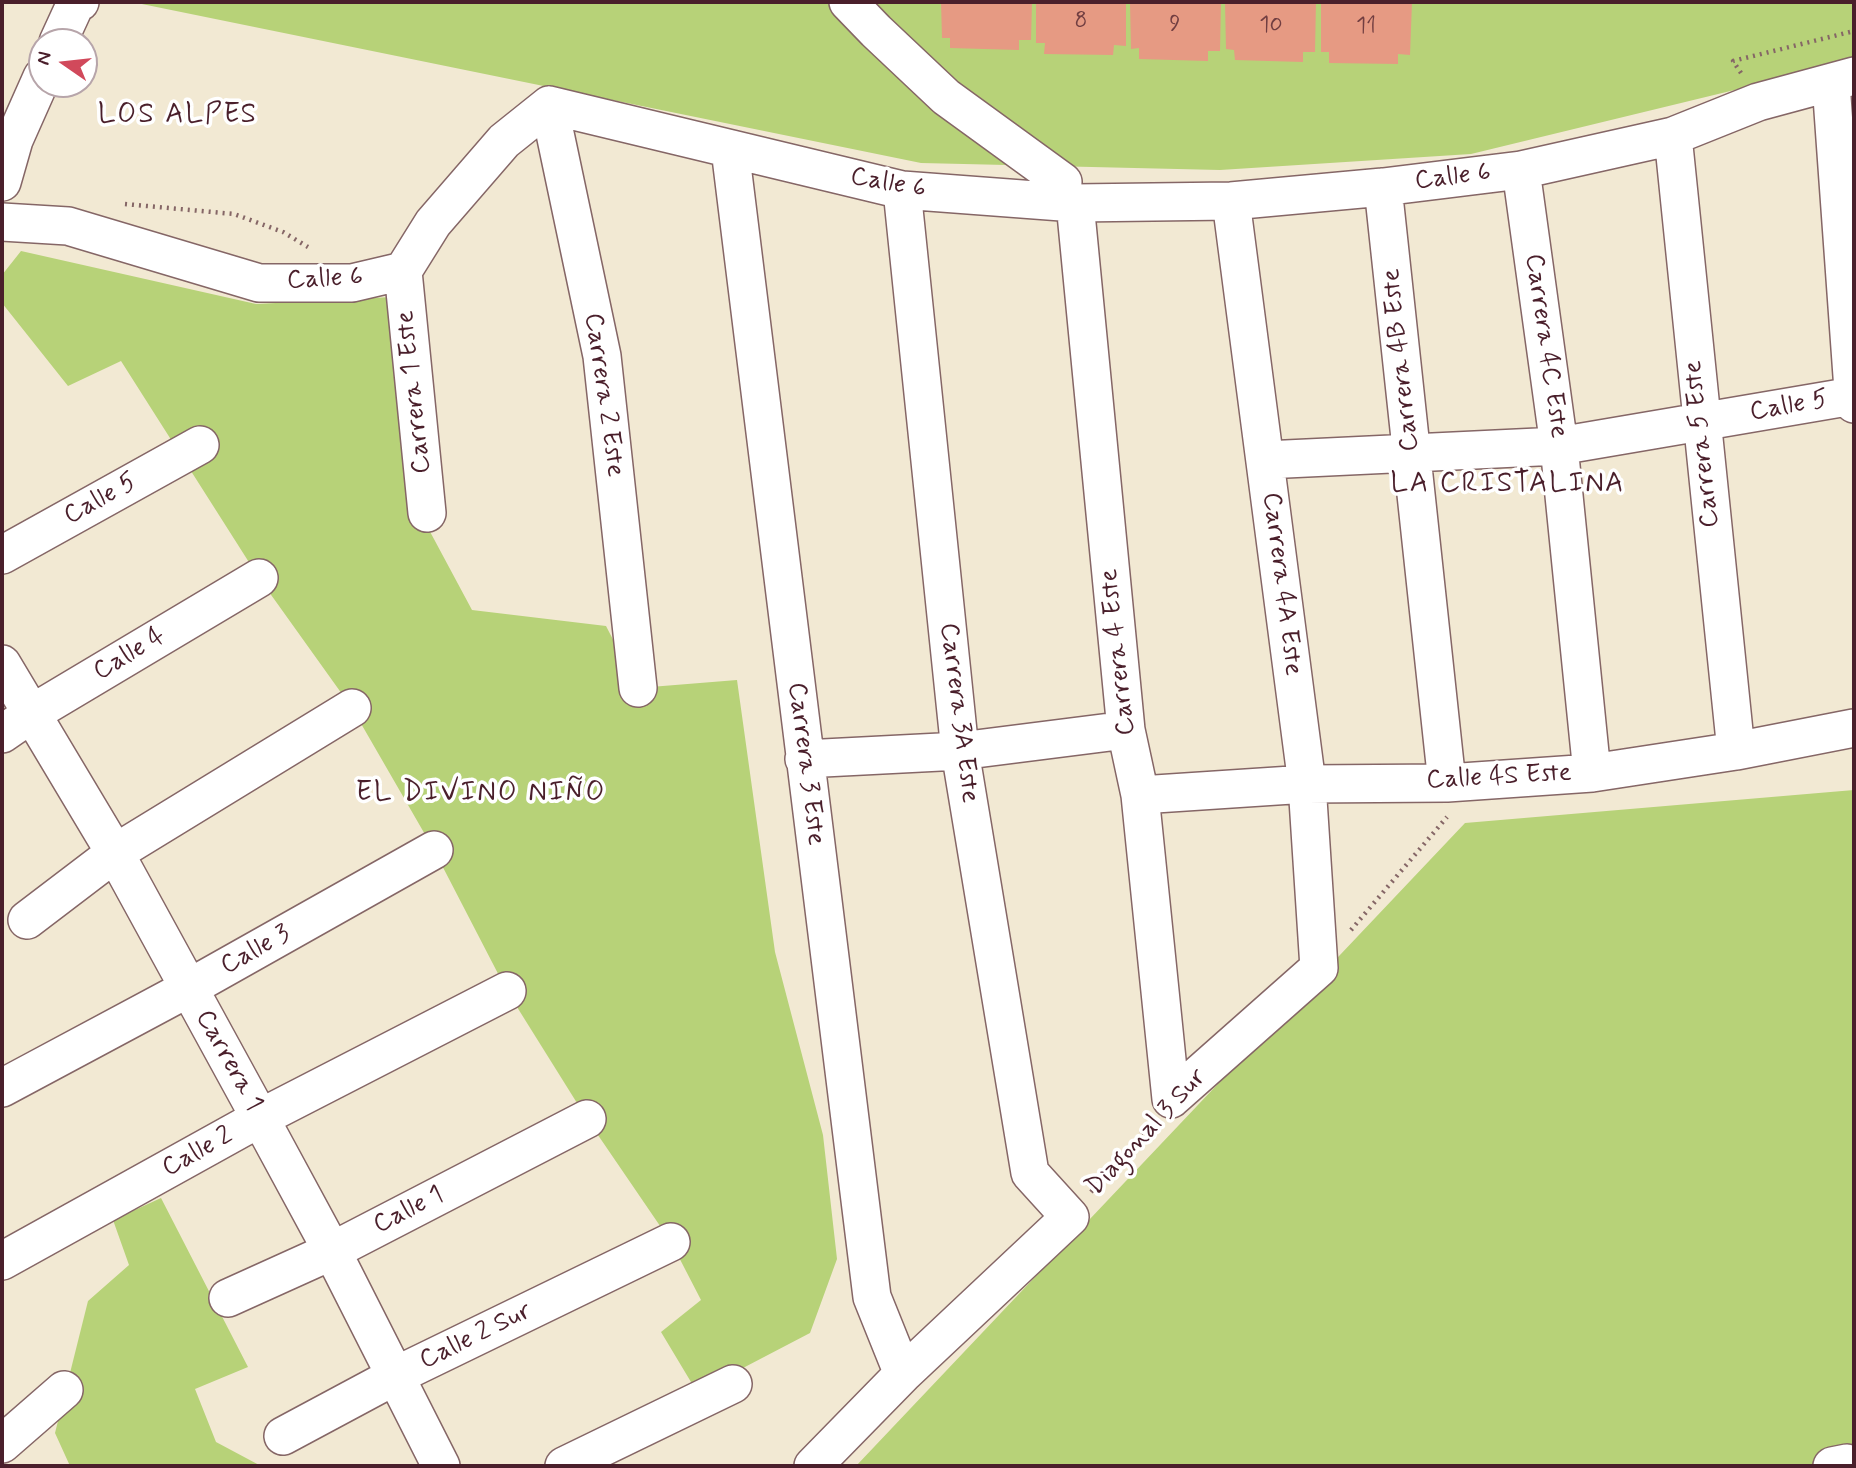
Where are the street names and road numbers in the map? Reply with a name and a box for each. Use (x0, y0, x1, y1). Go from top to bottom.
street label: Calle 6 (1413, 158, 1493, 198)
street label: Calle 6 (848, 162, 928, 206)
street label: Carrera 4C Este (1517, 252, 1573, 440)
street label: Calle 6 (286, 262, 364, 298)
street label: Carrera 4B Este (1377, 267, 1427, 453)
street label: Carrera 1 Este (391, 309, 439, 475)
street label: Carrera 2 Este (576, 311, 630, 479)
street label: Carrera 5 Este (1679, 359, 1727, 529)
street label: Calle 5 (1748, 385, 1830, 429)
street label: Calle 5 (59, 467, 143, 533)
street label: Carrera 4A Este (1254, 491, 1308, 677)
street label: Carrera 4 Este (1095, 567, 1143, 737)
street label: Carrera 3A Este (931, 621, 985, 805)
street label: Calle 4 (89, 622, 171, 688)
street label: Carrera 3 Este (780, 681, 830, 847)
street label: Calle 4S Este (1426, 759, 1572, 797)
street label: Calle 3 (216, 919, 296, 983)
street label: Carrera 1 (187, 1005, 269, 1117)
street label: Diagonal 3 Sur (1080, 1063, 1214, 1203)
street label: Calle 2 (157, 1121, 239, 1185)
street label: Calle 1 (369, 1180, 449, 1242)
street label: Calle 2 Sur (415, 1297, 537, 1377)

